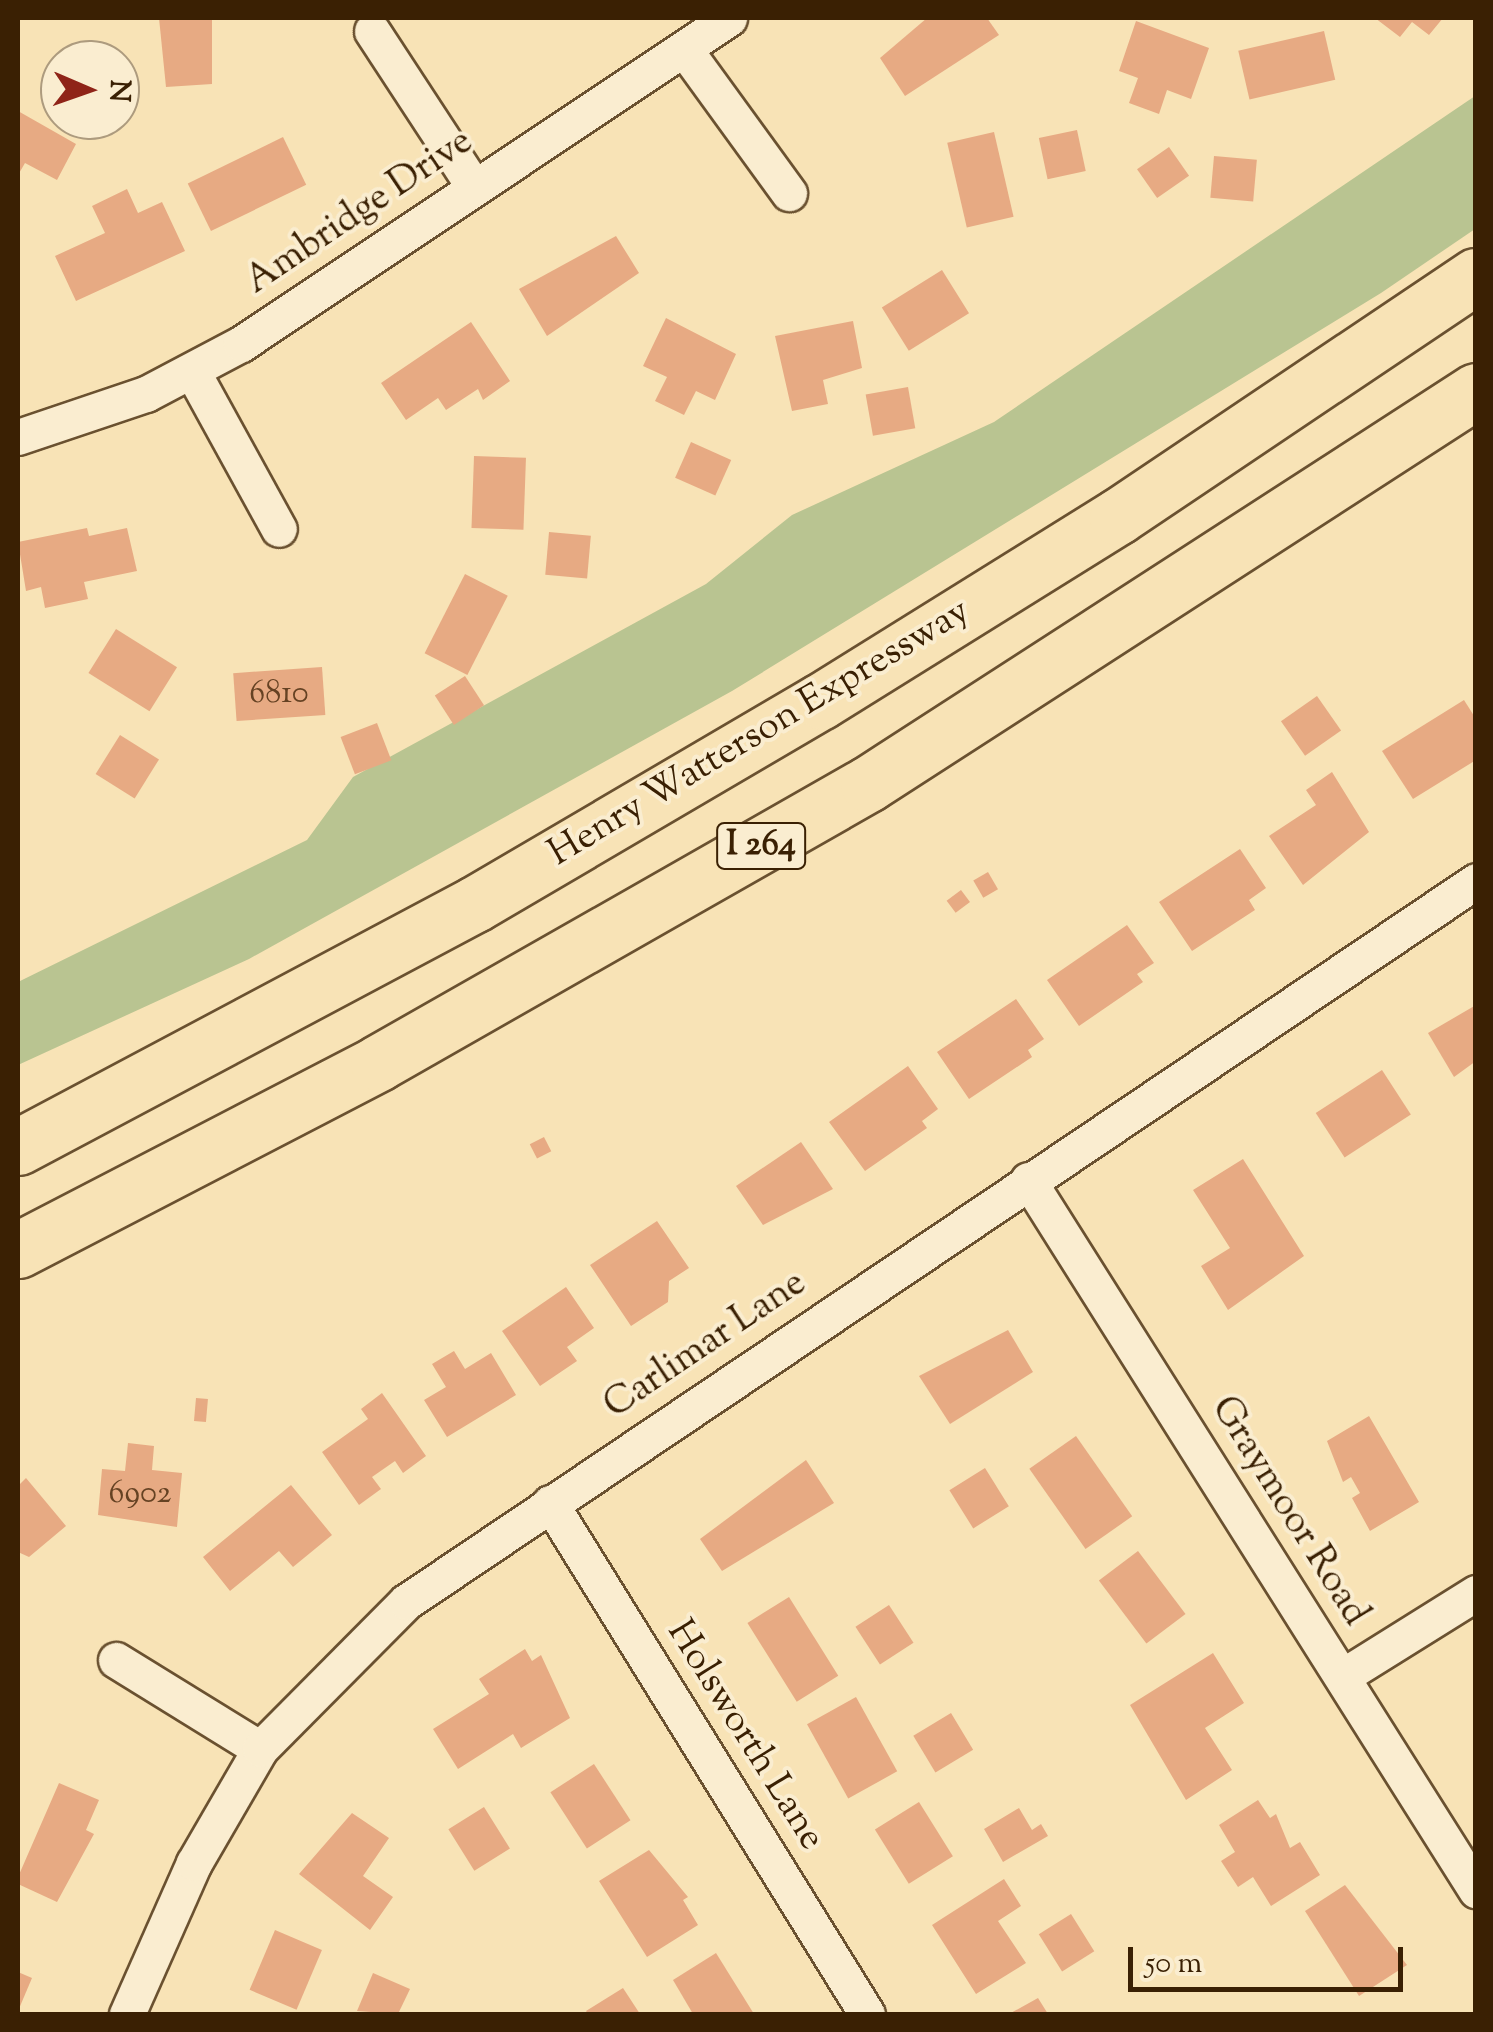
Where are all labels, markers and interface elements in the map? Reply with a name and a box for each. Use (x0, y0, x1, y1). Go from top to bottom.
north arrow (40, 40, 140, 140)
text: N (98, 79, 138, 103)
street label: Ambridge Drive (238, 120, 482, 306)
street label: Henry Watterson Expressway (541, 590, 979, 878)
house number: 6810 (249, 675, 309, 713)
road number: I 264 (716, 816, 806, 876)
street label: Carlimar Lane (596, 1262, 816, 1430)
street label: Graymoor Road (1199, 1389, 1377, 1635)
house number: 6902 (108, 1475, 172, 1513)
street label: Holsworth Lane (655, 1613, 833, 1859)
scale bar (1133, 1927, 1408, 1989)
text: 50 m (1145, 1943, 1202, 1986)

